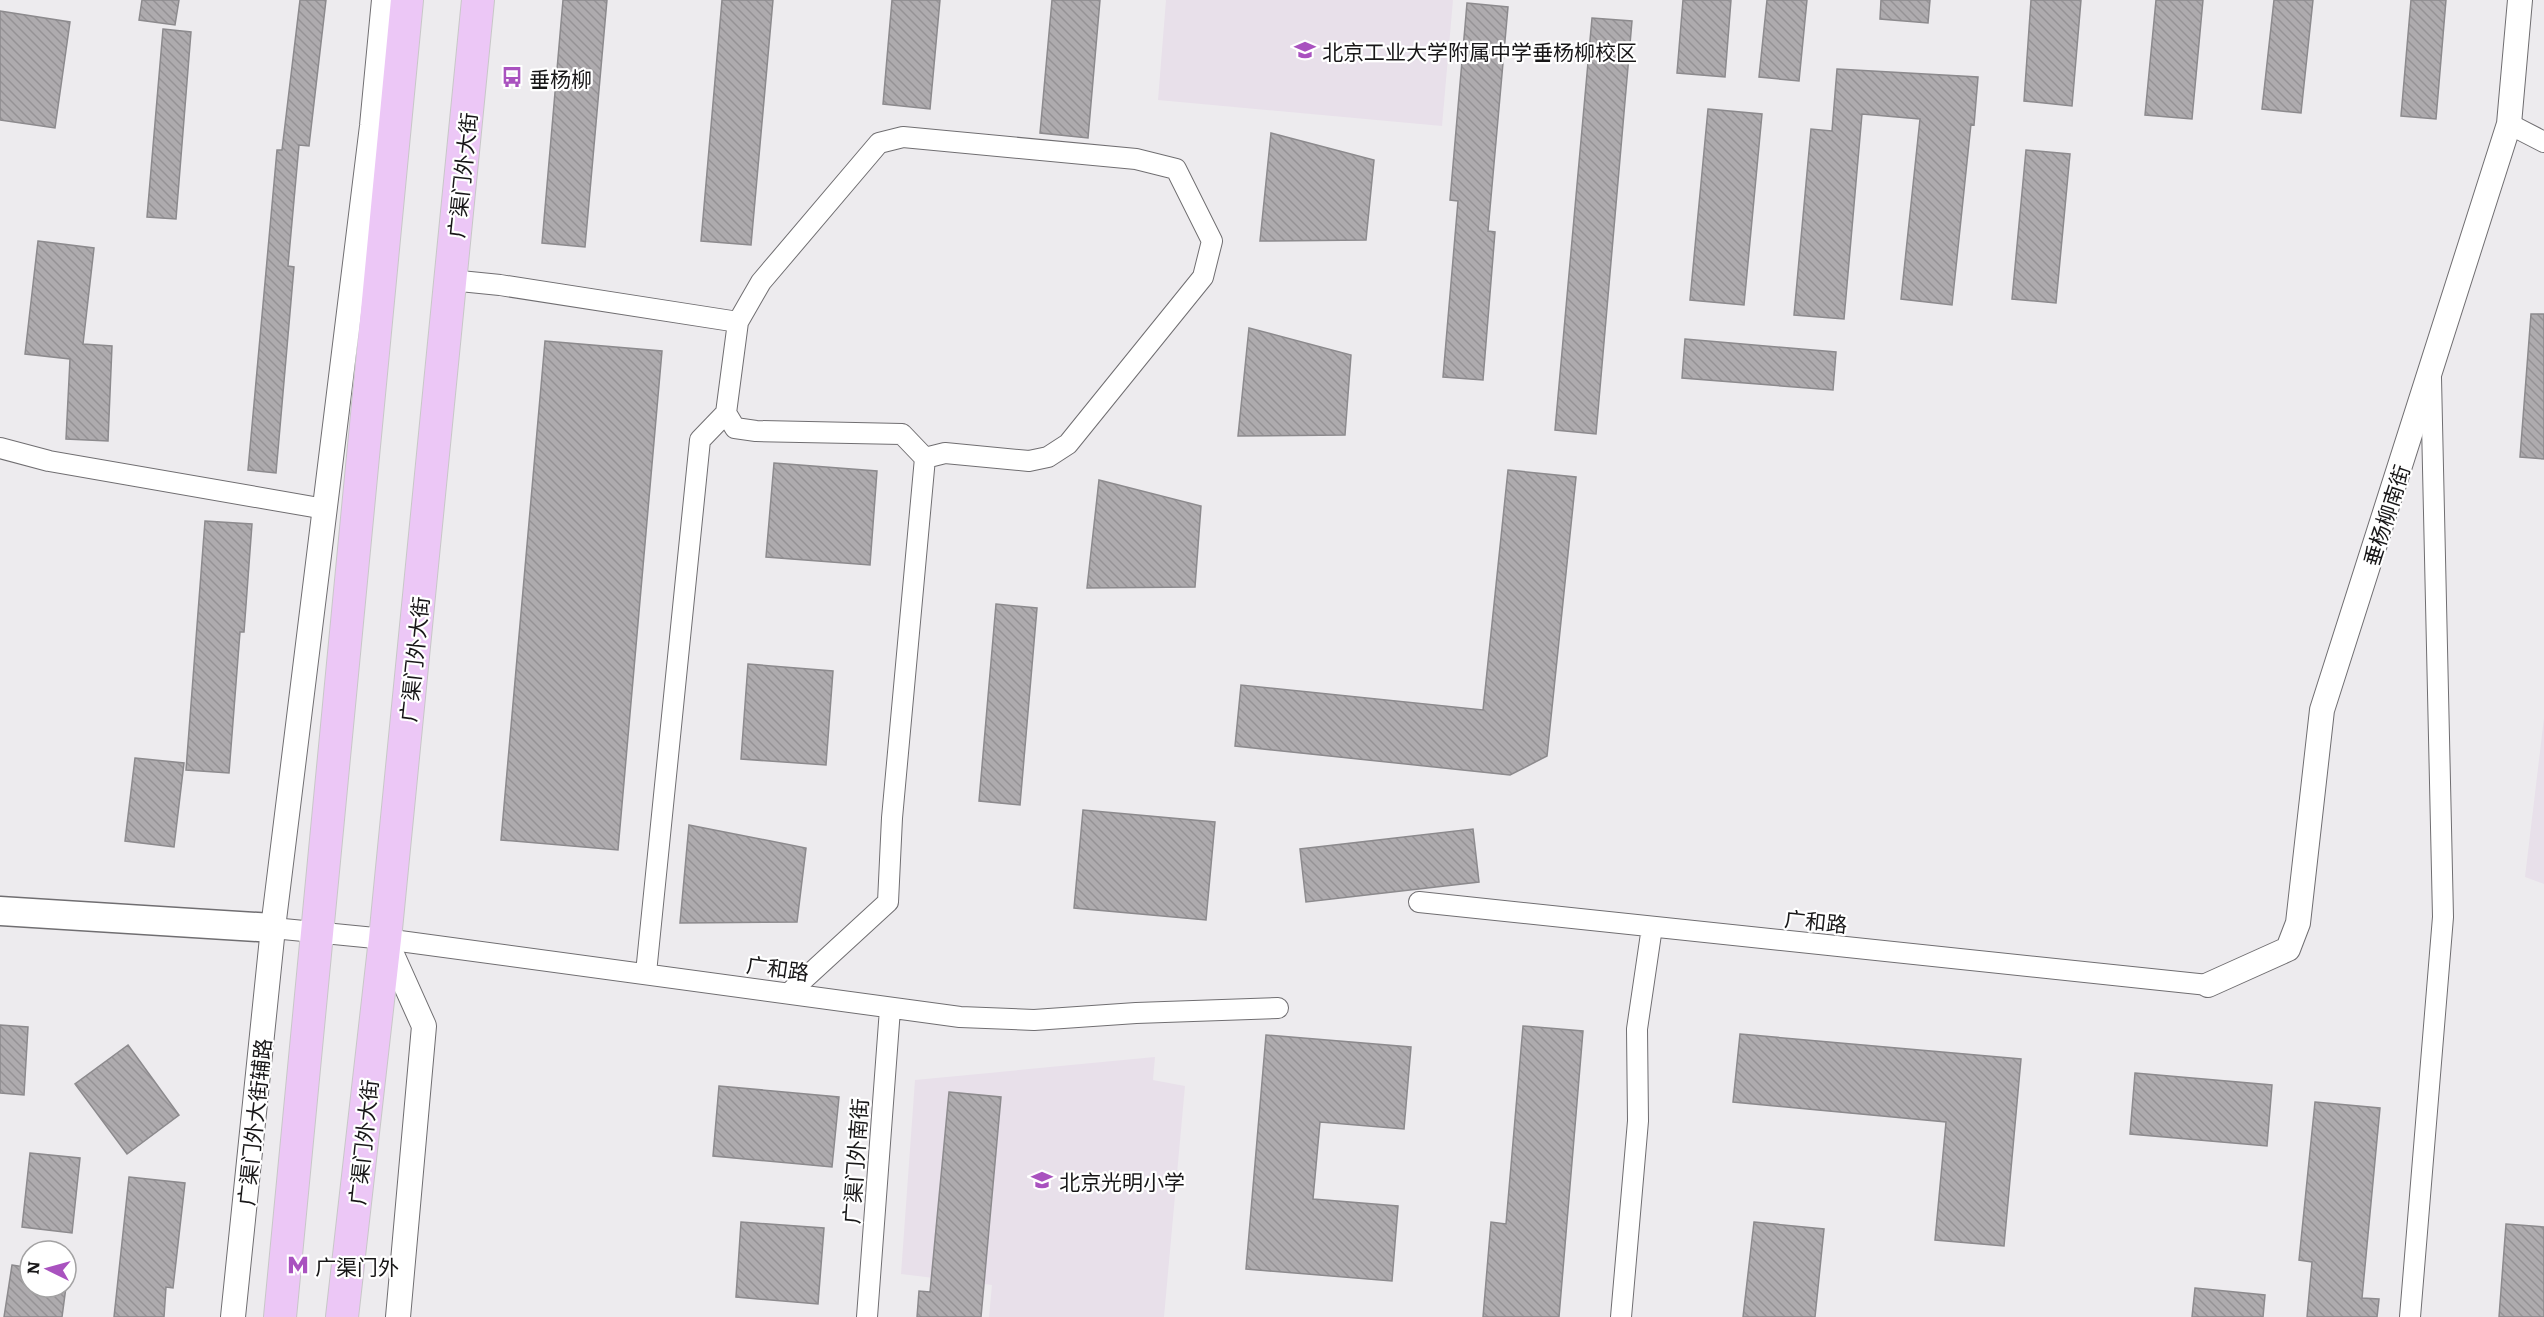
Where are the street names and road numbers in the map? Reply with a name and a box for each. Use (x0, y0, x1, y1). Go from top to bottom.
street label: 广渠门外大街 (439, 111, 483, 239)
street label: 垂杨柳南街 (2354, 460, 2416, 570)
street label: 广渠门外大街 (391, 595, 435, 723)
street label: 广和路 (1783, 901, 1849, 939)
street label: 广和路 (745, 947, 811, 987)
street label: 广渠门外大街辅路 (229, 1037, 277, 1207)
street label: 广渠门外大街 (340, 1078, 384, 1206)
street label: 广渠门外南街 (834, 1097, 874, 1225)

